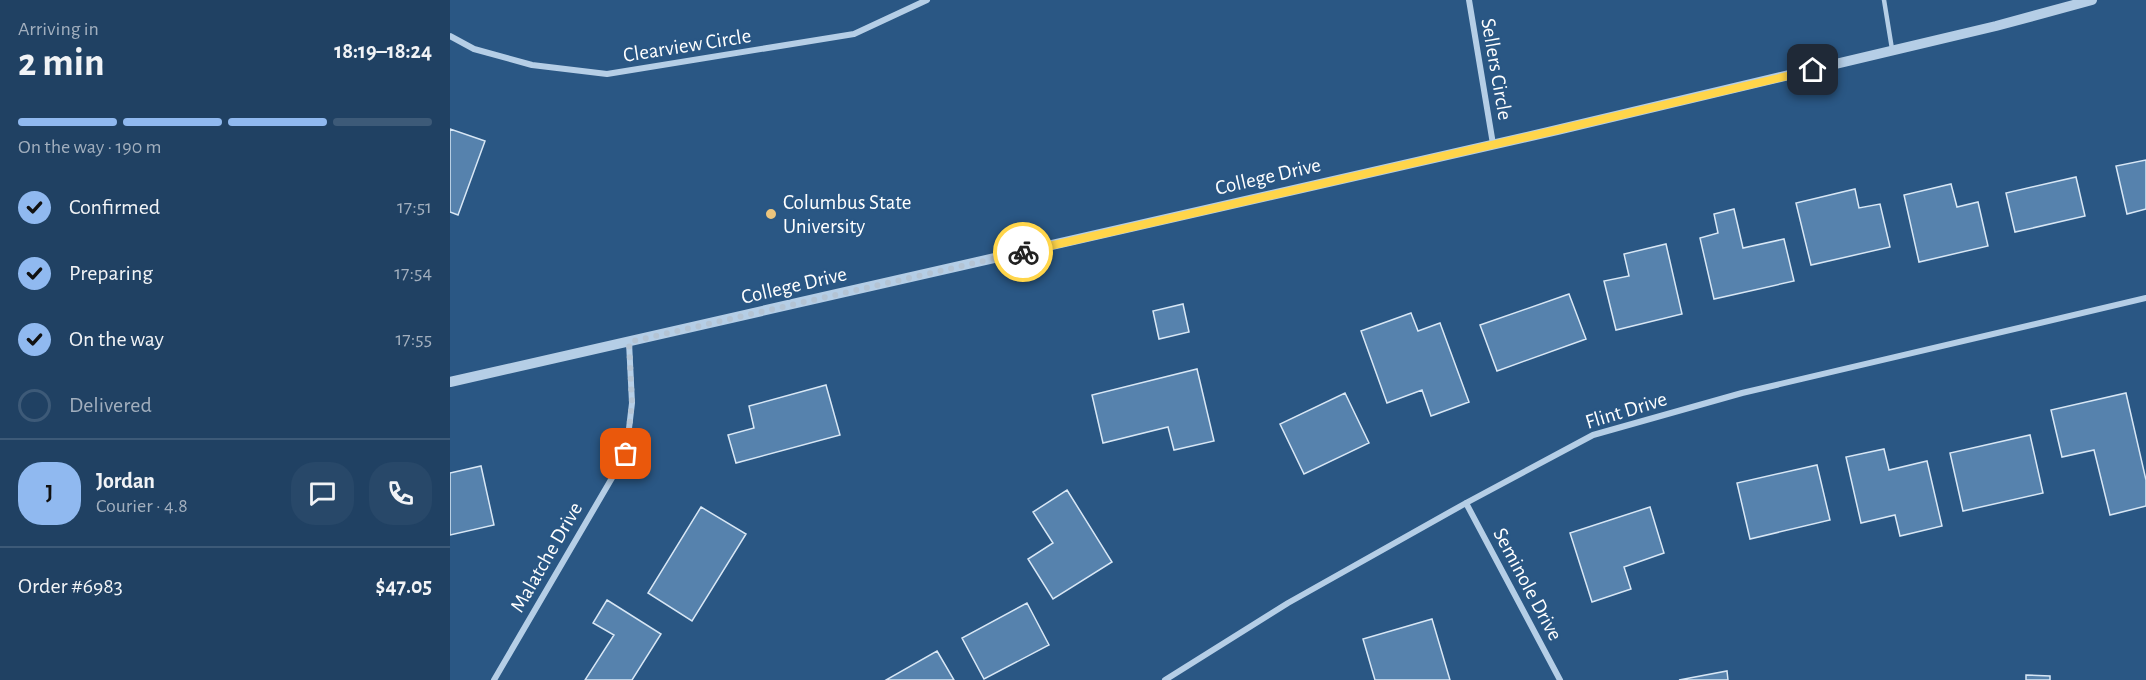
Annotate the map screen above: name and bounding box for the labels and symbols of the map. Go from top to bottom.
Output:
street label: Sellers Circle [1477,17,1516,122]
street label: Clearview Circle [622,25,753,66]
pin [1787,44,1838,95]
street label: College Drive [1213,154,1323,199]
place label: Columbus State University [783,192,911,237]
marker: Columbus State University [764,207,778,221]
courier [993,222,1053,282]
street label: College Drive [739,263,849,308]
street label: Flint Drive [1583,388,1669,433]
pin [600,428,651,479]
street label: Malatche Drive [507,499,586,616]
street label: Seminole Drive [1489,524,1566,644]

